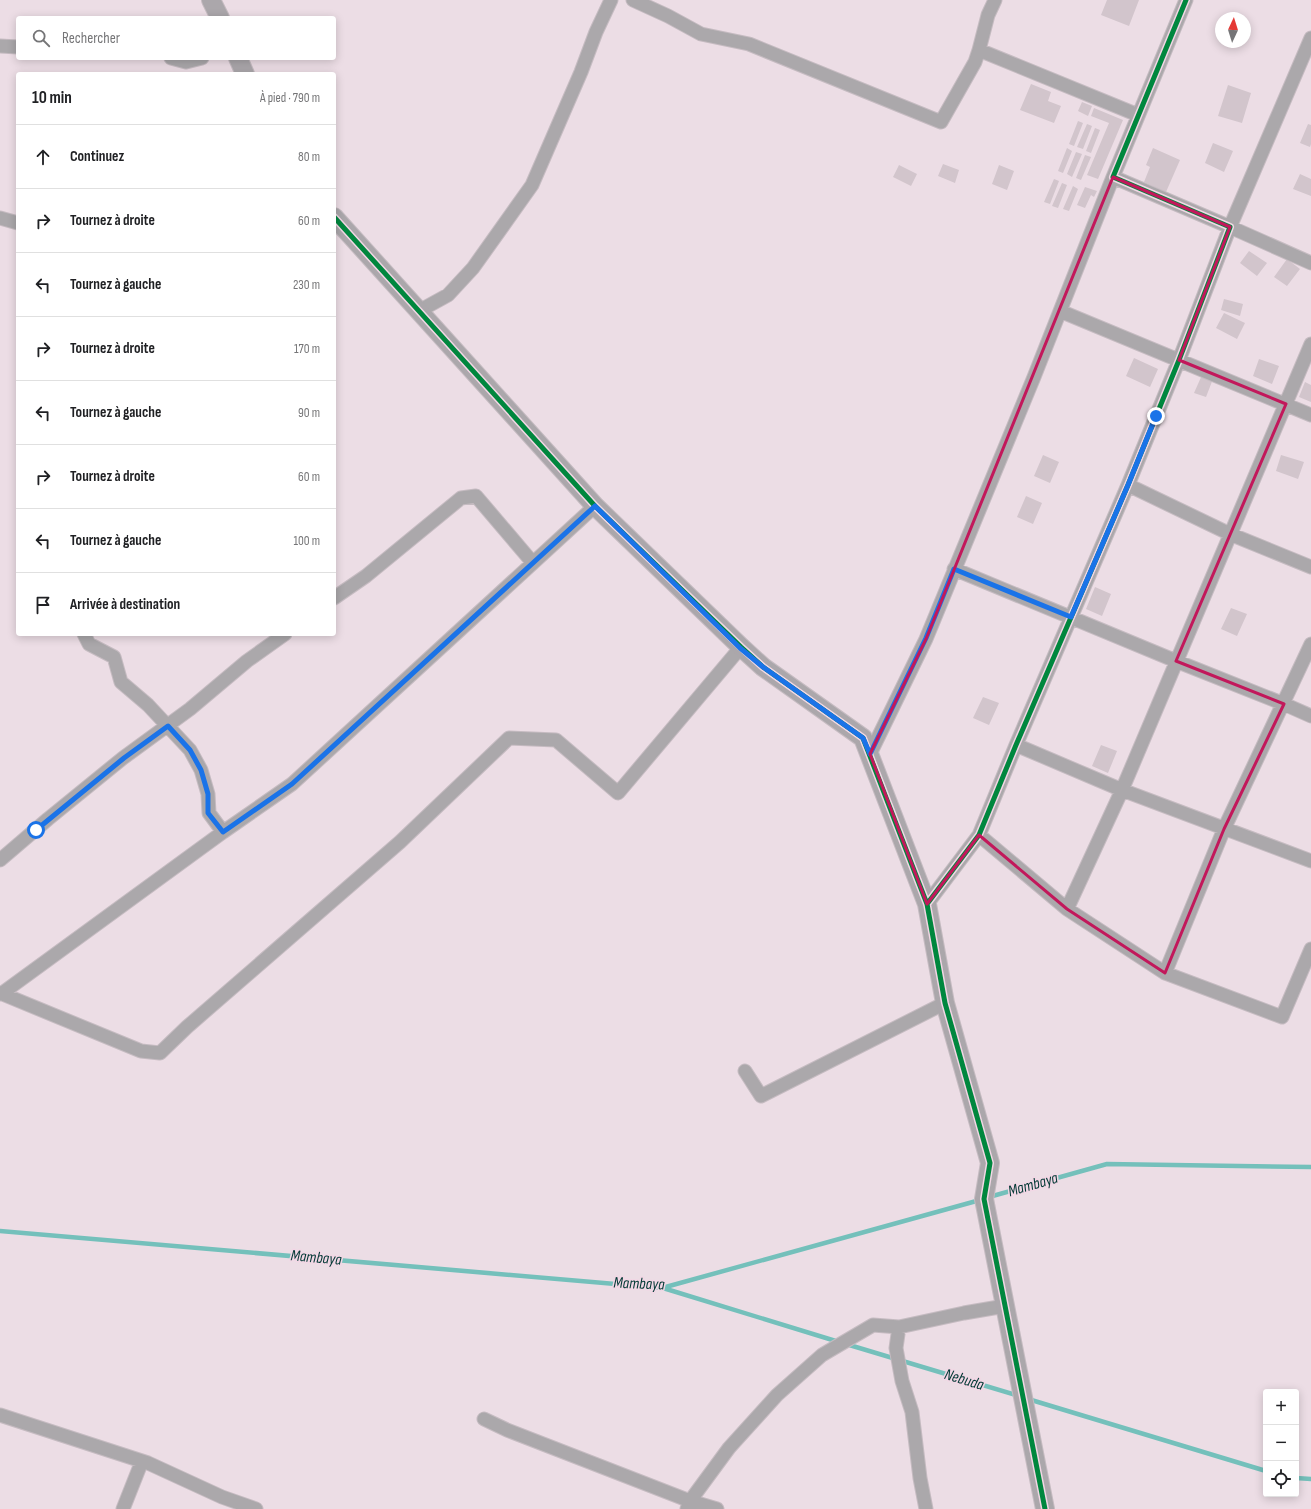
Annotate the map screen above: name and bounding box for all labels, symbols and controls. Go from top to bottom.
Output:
north arrow [1215,12,1251,48]
search box [16,16,336,60]
icon: search [30,27,52,49]
text: Rechercher [62,29,120,48]
text: 10 min [32,88,72,108]
text: À pied · 790 m [260,90,320,106]
icon: ahead [32,146,54,168]
text: Continuez [70,147,124,166]
text: 80 m [298,149,320,165]
icon: right [32,210,54,232]
text: Tournez à droite [70,211,155,230]
text: 60 m [298,213,320,229]
icon: left [32,274,54,296]
text: Tournez à gauche [70,275,161,294]
text: 230 m [293,277,320,293]
icon: right [32,338,54,360]
text: Tournez à droite [70,339,155,358]
text: 170 m [294,341,320,357]
icon: left [32,402,54,424]
text: Tournez à gauche [70,403,161,422]
text: 90 m [298,405,320,421]
route end [1147,407,1165,425]
icon: right [32,466,54,488]
text: Tournez à droite [70,467,155,486]
text: 60 m [298,469,320,485]
icon: left [32,530,54,552]
text: Tournez à gauche [70,531,161,550]
text: 100 m [293,533,320,549]
icon: arrive [32,594,54,616]
text: Arrivée à destination [70,595,180,614]
route start [27,821,45,839]
water label: Mambaya [1006,1169,1061,1201]
water label: Mambaya [290,1246,343,1270]
water label: Mambaya [613,1274,665,1294]
water label: Nebuda [942,1365,987,1395]
map controls [1263,1389,1299,1497]
button: + [1263,1389,1299,1425]
button: − [1263,1425,1299,1461]
button: locate [1263,1461,1299,1497]

